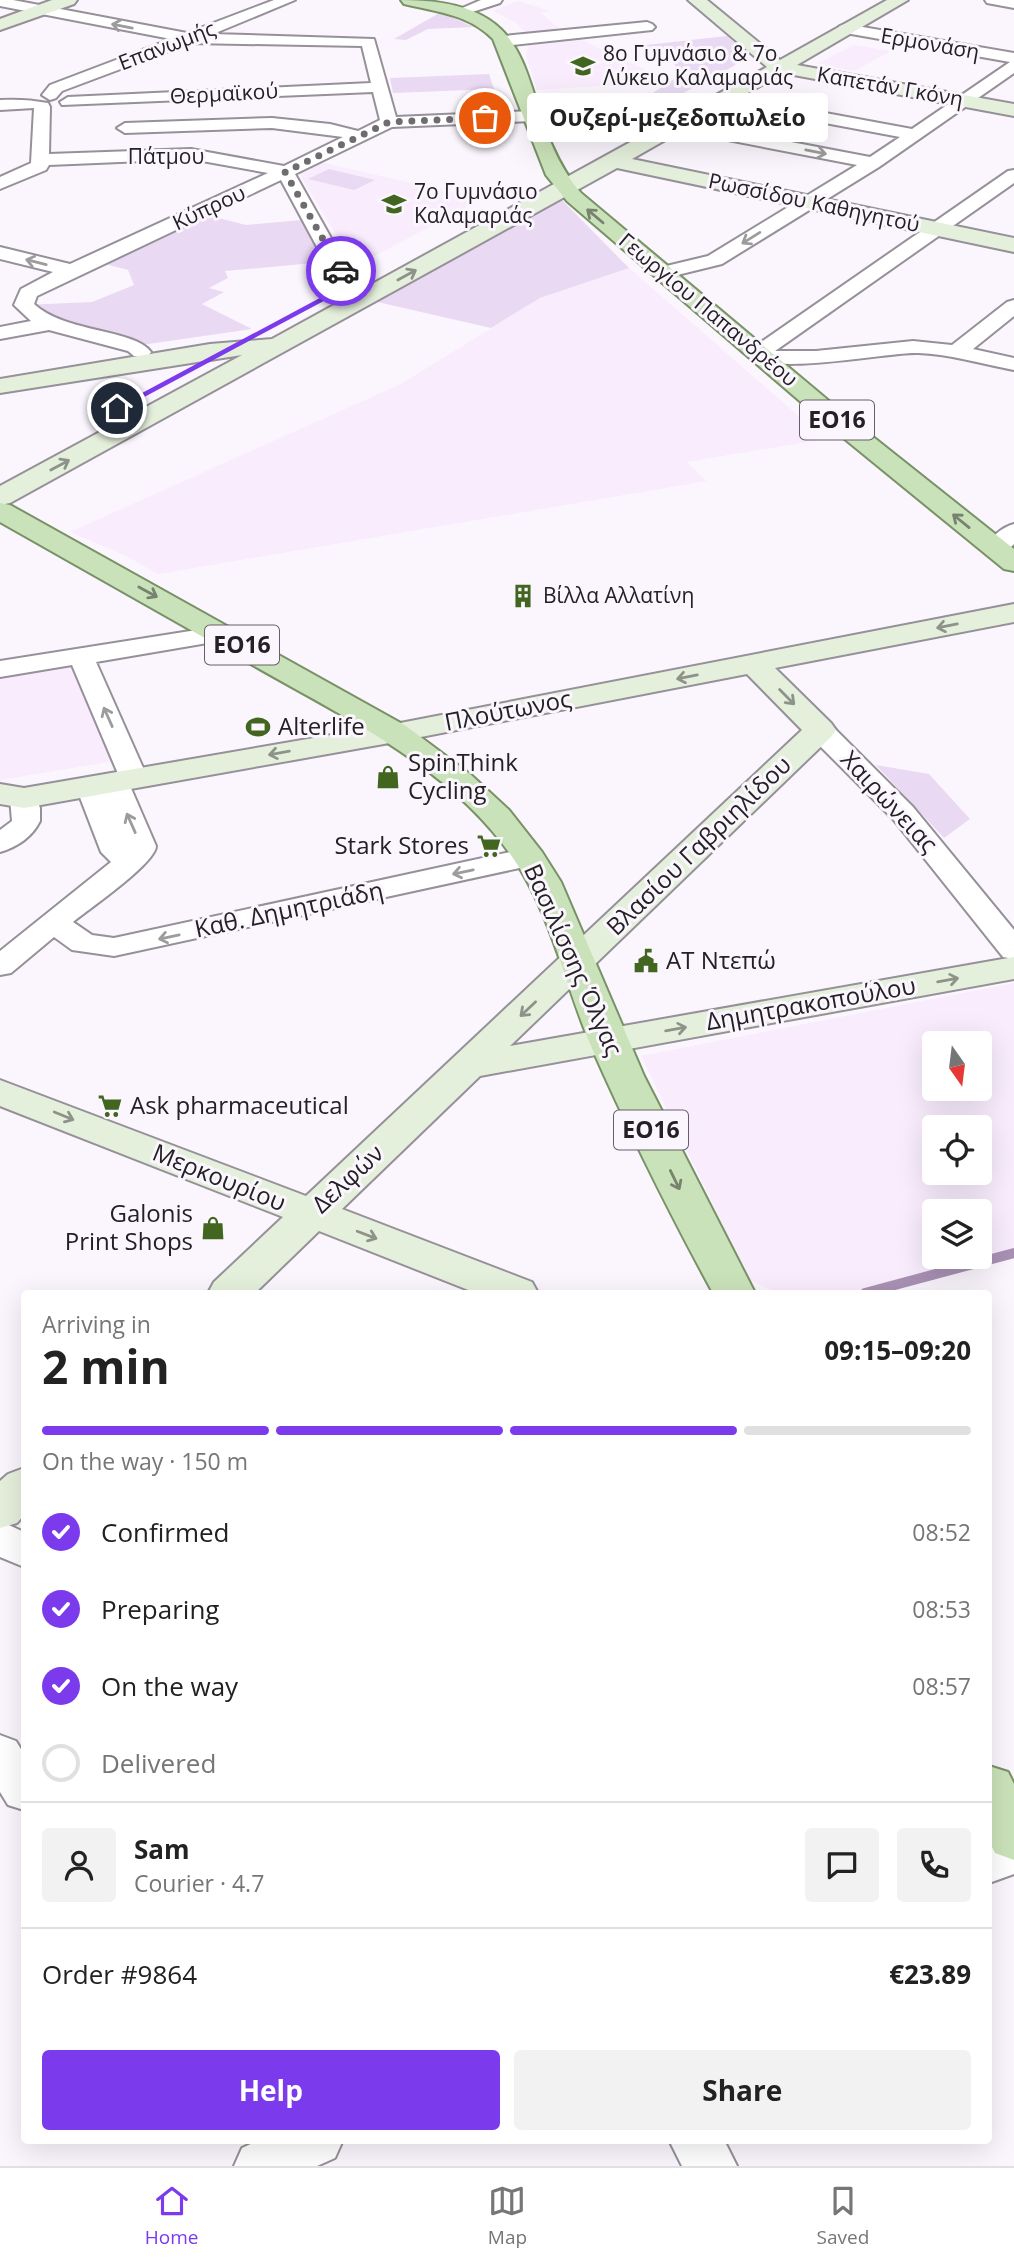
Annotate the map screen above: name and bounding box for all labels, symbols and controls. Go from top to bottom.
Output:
street label: Επανωμής [114,14,219,76]
one-way arrow [111,18,134,32]
street label: Ερμονάση [879,21,982,65]
place label: 8ο Γυμνάσιο & 7ο Λύκειο Καλαμαριάς [603,39,793,91]
school or university icon: 8ο Γυμνάσιο & 7ο Λύκειο Καλαμαριάς [569,52,597,80]
street label: Καπετάν Γκόνη [815,59,965,113]
street label: Θερμαϊκού [169,76,279,110]
pin [455,88,515,148]
callout: Ουζερί-μεζεδοπωλείο [527,94,828,142]
icon: bag [466,99,504,137]
text: Ουζερί-μεζεδοπωλείο [549,101,806,133]
street label: Πάτμου [128,142,204,170]
one-way arrow [804,145,827,159]
street label: Ρωσσίδου Καθηγητού [706,166,922,238]
place label: 7ο Γυμνάσιο Καλαμαριάς [414,177,538,229]
street label: Κύπρου [168,178,250,236]
school or university icon: 7ο Γυμνάσιο Καλαμαριάς [380,190,408,218]
one-way arrow [587,208,605,223]
street label: Γεωργίου Παπανδρέου [613,226,804,392]
one-way arrow [741,231,761,245]
courier [306,236,376,306]
icon: car [322,252,360,290]
one-way arrow [25,255,47,268]
one-way arrow [396,268,417,281]
pin [87,378,147,438]
icon: home [98,389,136,427]
road number: ΕΟ16 [800,400,874,440]
one-way arrow [49,458,70,471]
one-way arrow [952,513,970,528]
place label: Βίλλα Αλλατίνη [543,581,694,609]
building icon: Βίλλα Αλλατίνη [509,582,537,610]
one-way arrow [137,586,158,599]
one-way arrow [936,620,959,634]
road number: ΕΟ16 [205,625,279,664]
one-way arrow [676,670,699,684]
street label: Πλούτωνος [442,681,574,738]
one-way arrow [778,688,795,705]
one-way arrow [101,707,114,729]
place label: Alterlife [278,709,365,742]
sports icon: Alterlife [244,713,272,741]
street label: Χαιρώνειας [834,743,946,859]
place label: SpinThink Cycling [408,745,518,806]
one-way arrow [268,747,291,761]
street label: Βλασίου Γαβριηλίδου [598,748,798,942]
shop icon: SpinThink Cycling [374,763,402,791]
one-way arrow [124,813,137,835]
place label: Stark Stores [334,828,469,861]
supermarket icon: Stark Stores [475,832,503,860]
street label: Βασιλίσσης Όλγας [517,858,632,1061]
one-way arrow [452,866,475,879]
street label: Καθ. Δημητριάδη [191,872,386,945]
one-way arrow [158,930,181,944]
place label: ΑΤ Ντεπώ [666,943,776,976]
public building icon: ΑΤ Ντεπώ [632,947,660,975]
street label: Δημητρακοπούλου [703,968,918,1037]
one-way arrow [936,972,959,986]
one-way arrow [520,1000,537,1017]
one-way arrow [664,1022,687,1035]
north arrow [922,1031,992,1101]
map controls [922,1031,992,1269]
place label: Ask pharmaceutical [130,1088,349,1121]
supermarket icon: Ask pharmaceutical [96,1092,124,1120]
one-way arrow [52,1110,74,1123]
road number: ΕΟ16 [614,1110,688,1149]
button: locate [922,1115,992,1185]
street label: Μερκουρίου [148,1135,291,1218]
street label: Δελφών [304,1136,390,1220]
one-way arrow [669,1169,683,1190]
place label: Galonis Print Shops [65,1196,193,1257]
button: layers [922,1199,992,1269]
shop icon: Galonis Print Shops [199,1214,227,1242]
one-way arrow [355,1230,377,1243]
text: Arriving in [42,1308,151,1340]
text: 09:15–09:20 [824,1332,971,1368]
text: 2 min [42,1335,170,1397]
text: On the way · 150 m [42,1445,248,1477]
icon: check [42,1513,80,1551]
text: Confirmed [101,1514,229,1550]
text: 08:52 [912,1516,971,1548]
icon: check [42,1590,80,1628]
text: Preparing [101,1591,219,1627]
text: 08:53 [912,1593,971,1625]
icon: check [42,1667,80,1705]
text: On the way [101,1668,238,1704]
text: 08:57 [912,1670,971,1702]
text: Delivered [101,1745,216,1781]
button: person [42,1828,116,1902]
button: chat [805,1828,879,1902]
button: phone [897,1828,971,1902]
text: Sam [134,1831,190,1867]
text: Courier · 4.7 [134,1867,264,1899]
text: Order #9864 [42,1956,197,1992]
text: €23.89 [889,1956,971,1992]
button: Help [42,2050,500,2130]
button: Share [514,2050,971,2130]
tab: Home [145,2182,198,2250]
tab: Map [488,2182,527,2250]
tab: Saved [817,2182,869,2250]

